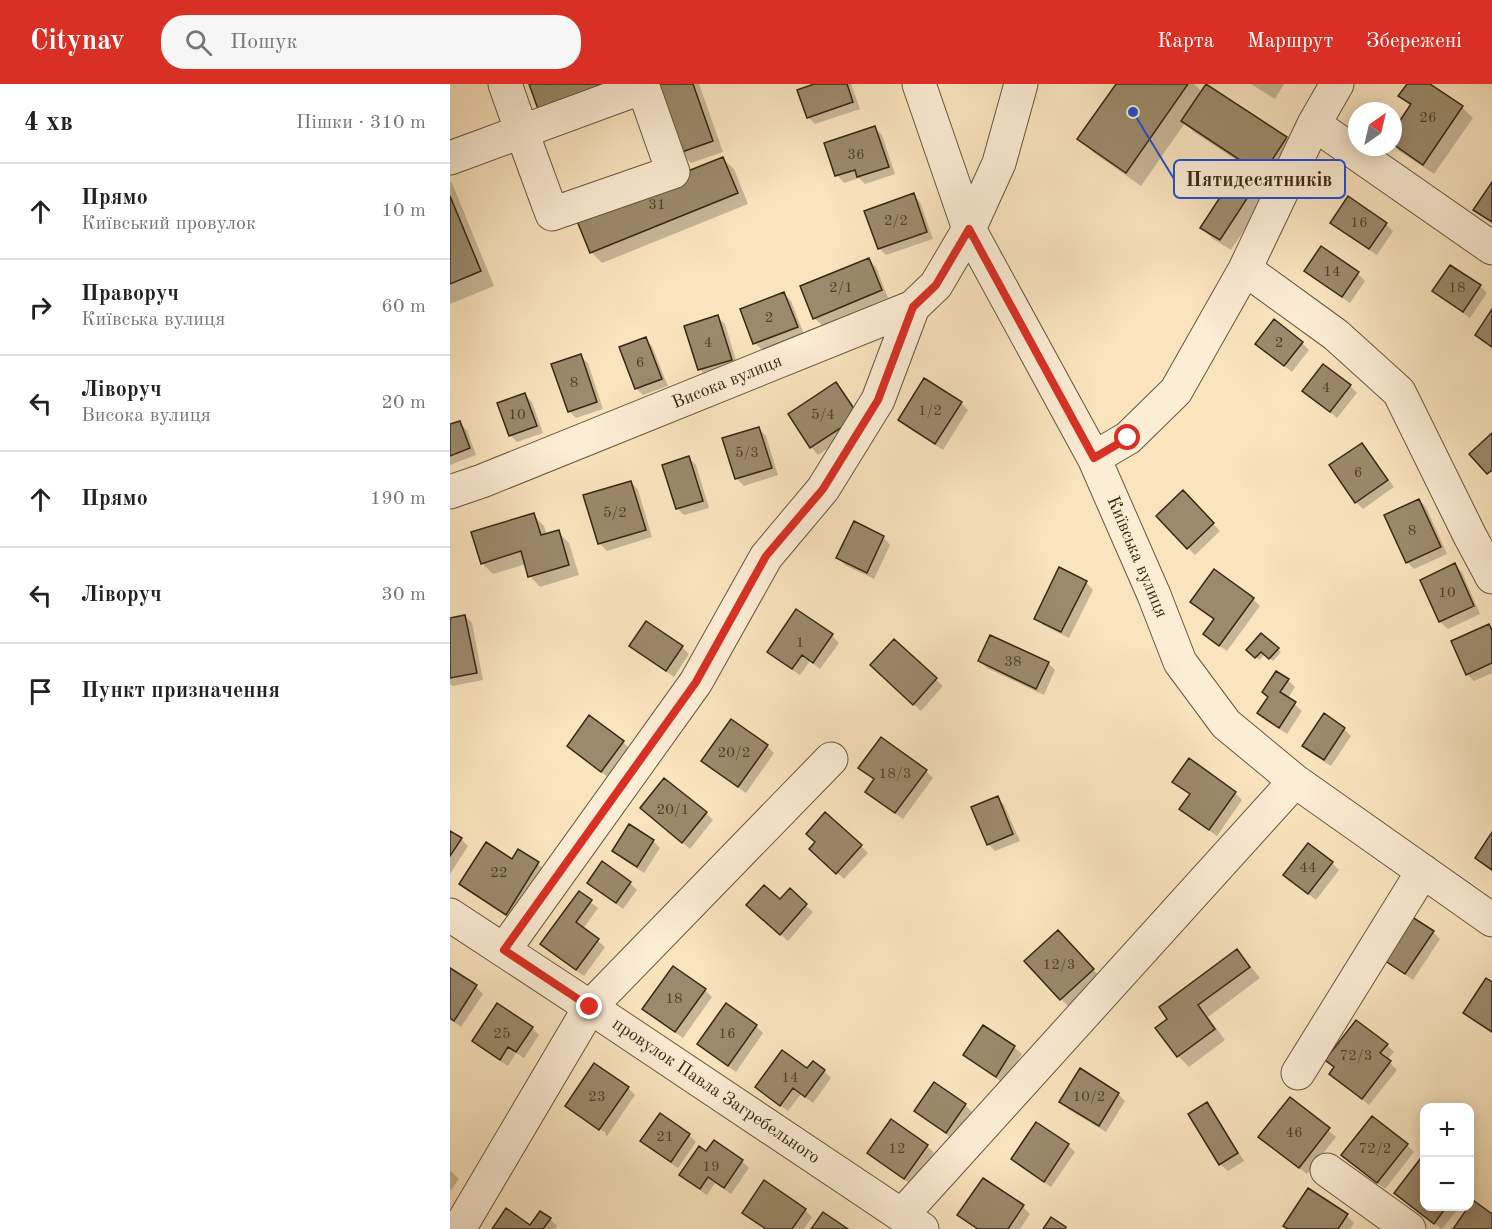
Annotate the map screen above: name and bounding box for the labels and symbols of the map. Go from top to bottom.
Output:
north arrow [1348,102,1402,156]
house number: 26 [1419,111,1437,126]
house number: 36 [847,148,865,163]
callout: Пятидесятників [1174,160,1345,198]
text: Пятидесятників [1186,171,1332,191]
house number: 31 [648,198,666,213]
house number: 2/2 [884,214,908,229]
house number: 16 [1350,216,1368,231]
house number: 14 [1323,265,1341,280]
house number: 2/1 [829,281,853,296]
house number: 18 [1448,281,1466,296]
house number: 2 [765,311,773,326]
house number: 4 [704,336,712,351]
house number: 2 [1275,336,1283,351]
street label: Висока вулиця [669,352,785,412]
house number: 6 [636,356,644,371]
house number: 8 [570,376,578,391]
house number: 4 [1322,381,1330,396]
house number: 1/2 [918,404,942,419]
house number: 10 [508,408,526,423]
house number: 5/4 [811,408,835,423]
route start [1114,424,1140,450]
house number: 5/3 [735,446,759,461]
house number: 6 [1354,466,1362,481]
street label: Київська вулиця [1103,494,1171,620]
house number: 5/2 [603,506,627,521]
house number: 8 [1408,524,1416,539]
house number: 10 [1438,586,1456,601]
house number: 1 [796,636,804,651]
house number: 38 [1004,655,1022,670]
house number: 20/2 [718,746,750,761]
house number: 18/3 [879,767,911,782]
house number: 20/1 [657,803,689,818]
house number: 44 [1299,861,1317,876]
house number: 22 [490,866,508,881]
house number: 12/3 [1043,958,1075,973]
house number: 18 [665,992,683,1007]
route end [576,993,602,1019]
street label: провулок Павла Загребельного [609,1015,823,1167]
house number: 25 [493,1027,511,1042]
house number: 16 [718,1027,736,1042]
house number: 72/3 [1340,1049,1372,1064]
house number: 14 [781,1071,799,1086]
house number: 23 [588,1090,606,1105]
house number: 10/2 [1073,1090,1105,1105]
house number: 46 [1285,1126,1303,1141]
house number: 21 [656,1130,674,1145]
house number: 12 [888,1142,906,1157]
house number: 72/2 [1359,1142,1391,1157]
house number: 19 [702,1160,720,1175]

